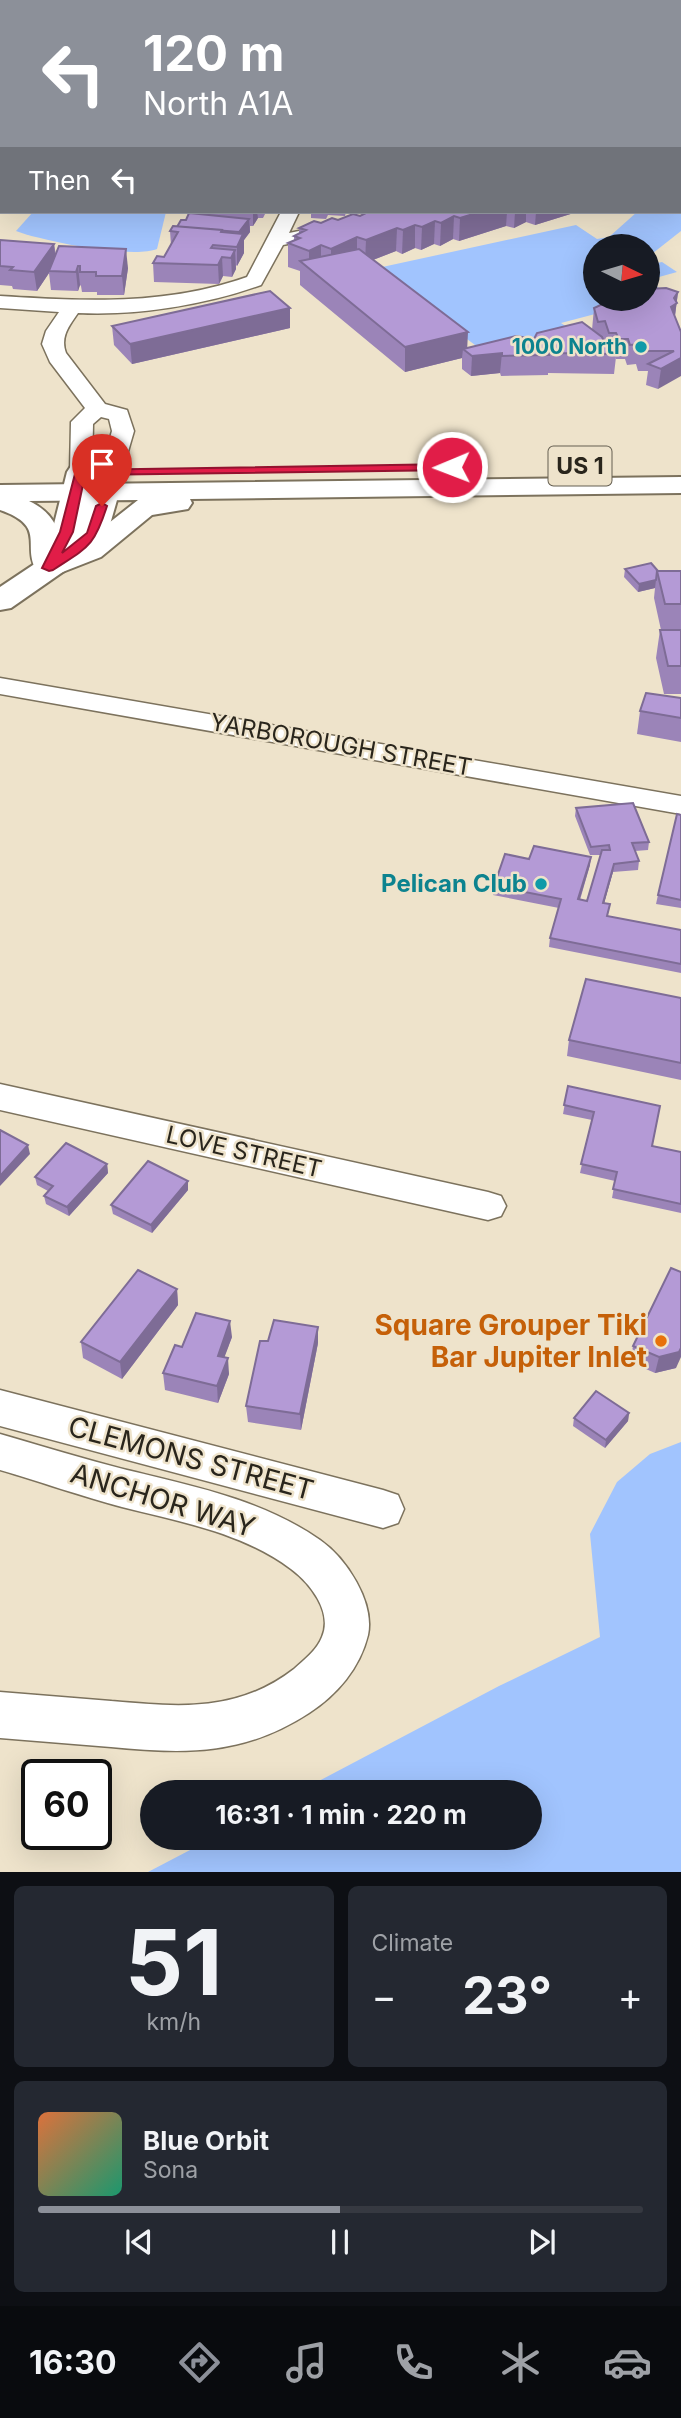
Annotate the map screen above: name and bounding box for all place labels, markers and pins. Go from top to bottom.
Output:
place label: 1000 North [512,334,627,359]
marker: 1000 North [633,339,649,355]
pin [72,434,132,506]
place label: Pelican Club [381,869,527,898]
marker: Pelican Club [533,876,549,892]
place label: Square Grouper Tiki Bar Jupiter Inlet [374,1308,647,1374]
marker: Square Grouper Tiki Bar Jupiter Inlet [653,1333,669,1349]

